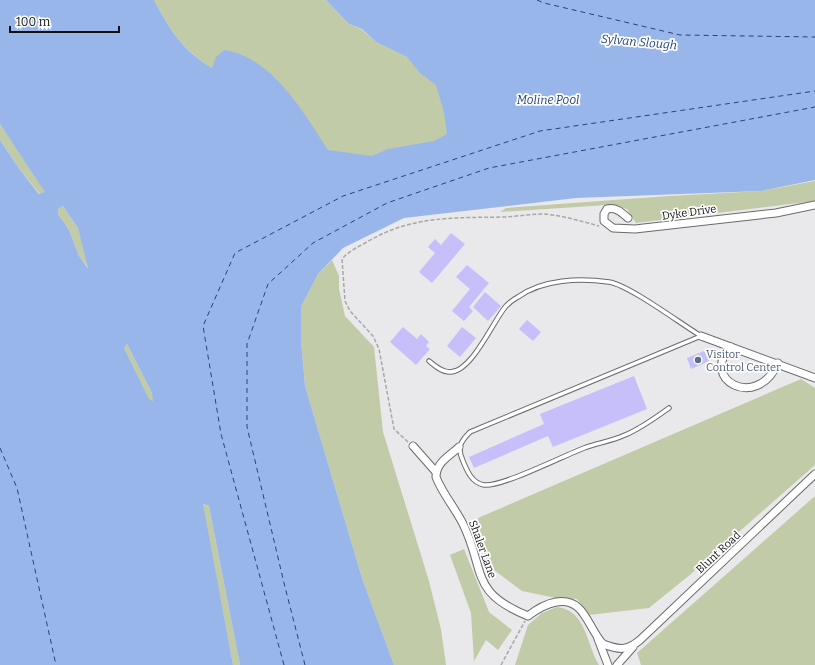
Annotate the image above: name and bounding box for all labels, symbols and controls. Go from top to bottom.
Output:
scale bar [10,8,119,34]
text: 100 m [16,15,51,29]
water label: Sylvan Slough [600,32,678,52]
water label: Moline Pool [517,93,579,107]
street label: Dyke Drive [661,202,717,223]
place label: Visitor Control Center [706,348,781,374]
marker: Visitor Control Center [693,355,703,365]
street label: Shaler Lane [466,518,499,580]
street label: Blunt Road [693,528,744,576]

